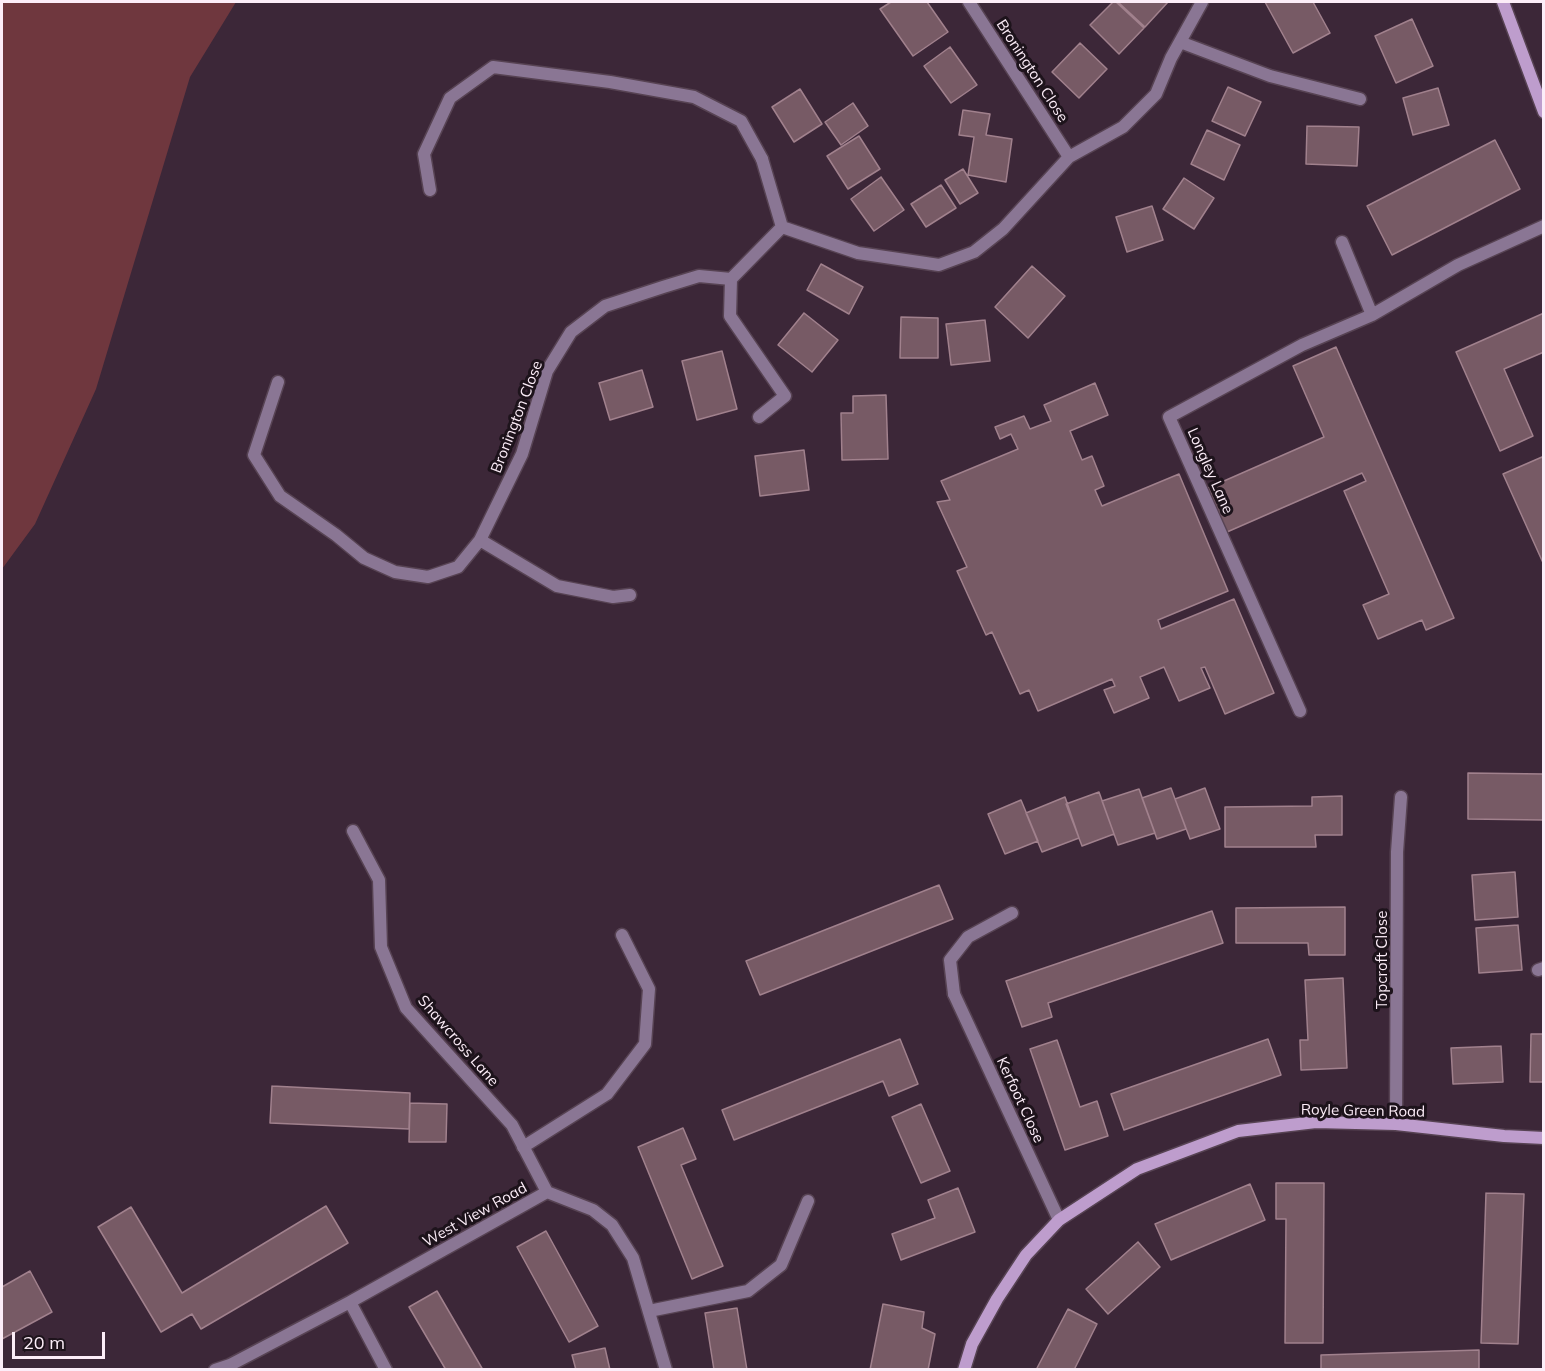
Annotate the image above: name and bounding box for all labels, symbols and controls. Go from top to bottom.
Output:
street label: Bronington Close [992,16,1072,126]
street label: Bronington Close [487,358,547,476]
street label: Longley Lane [1183,425,1237,517]
street label: Topcroft Close [1373,911,1391,1009]
street label: Shawcross Lane [414,992,502,1090]
street label: Kerfoot Close [992,1054,1048,1146]
street label: Royle Green Road [1301,1101,1425,1121]
street label: West View Road [420,1179,530,1251]
scale bar [15,1320,108,1358]
text: 20 m [23,1331,65,1354]

